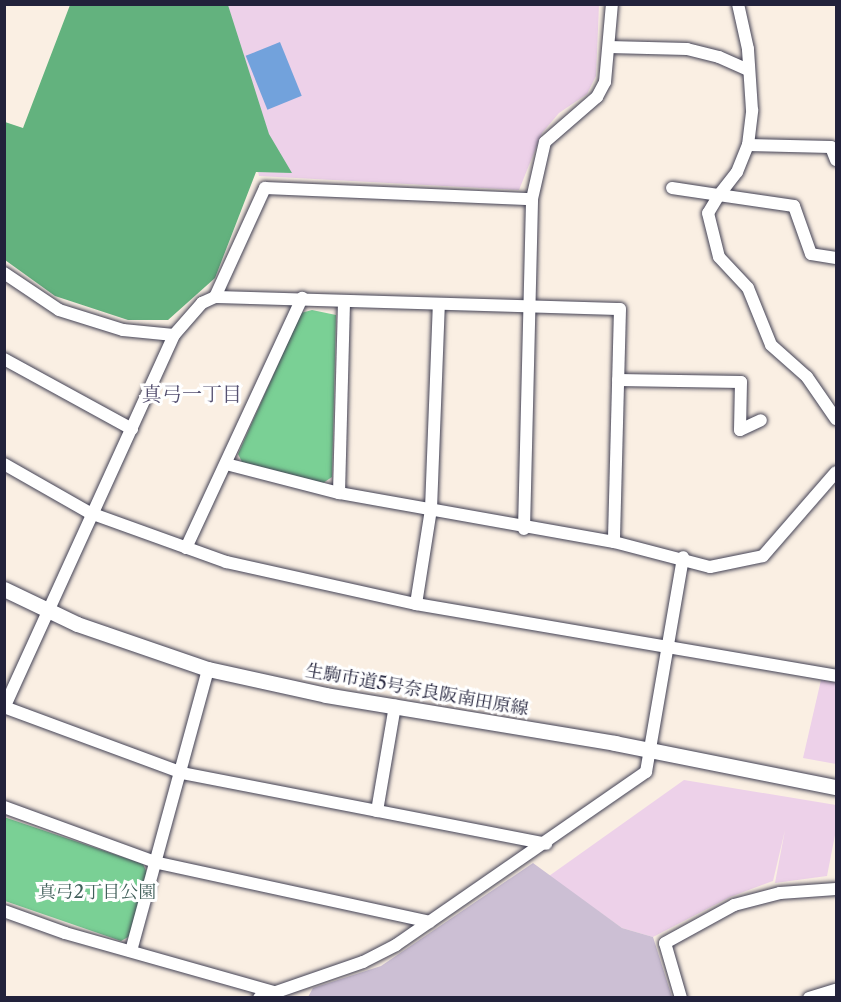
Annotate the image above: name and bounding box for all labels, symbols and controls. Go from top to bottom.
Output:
district label: 真弓一丁目 [142,382,242,406]
street label: 生駒市道5号奈良阪南田原線 [304,660,530,720]
park label: 真弓2丁目公園 [38,881,156,903]

